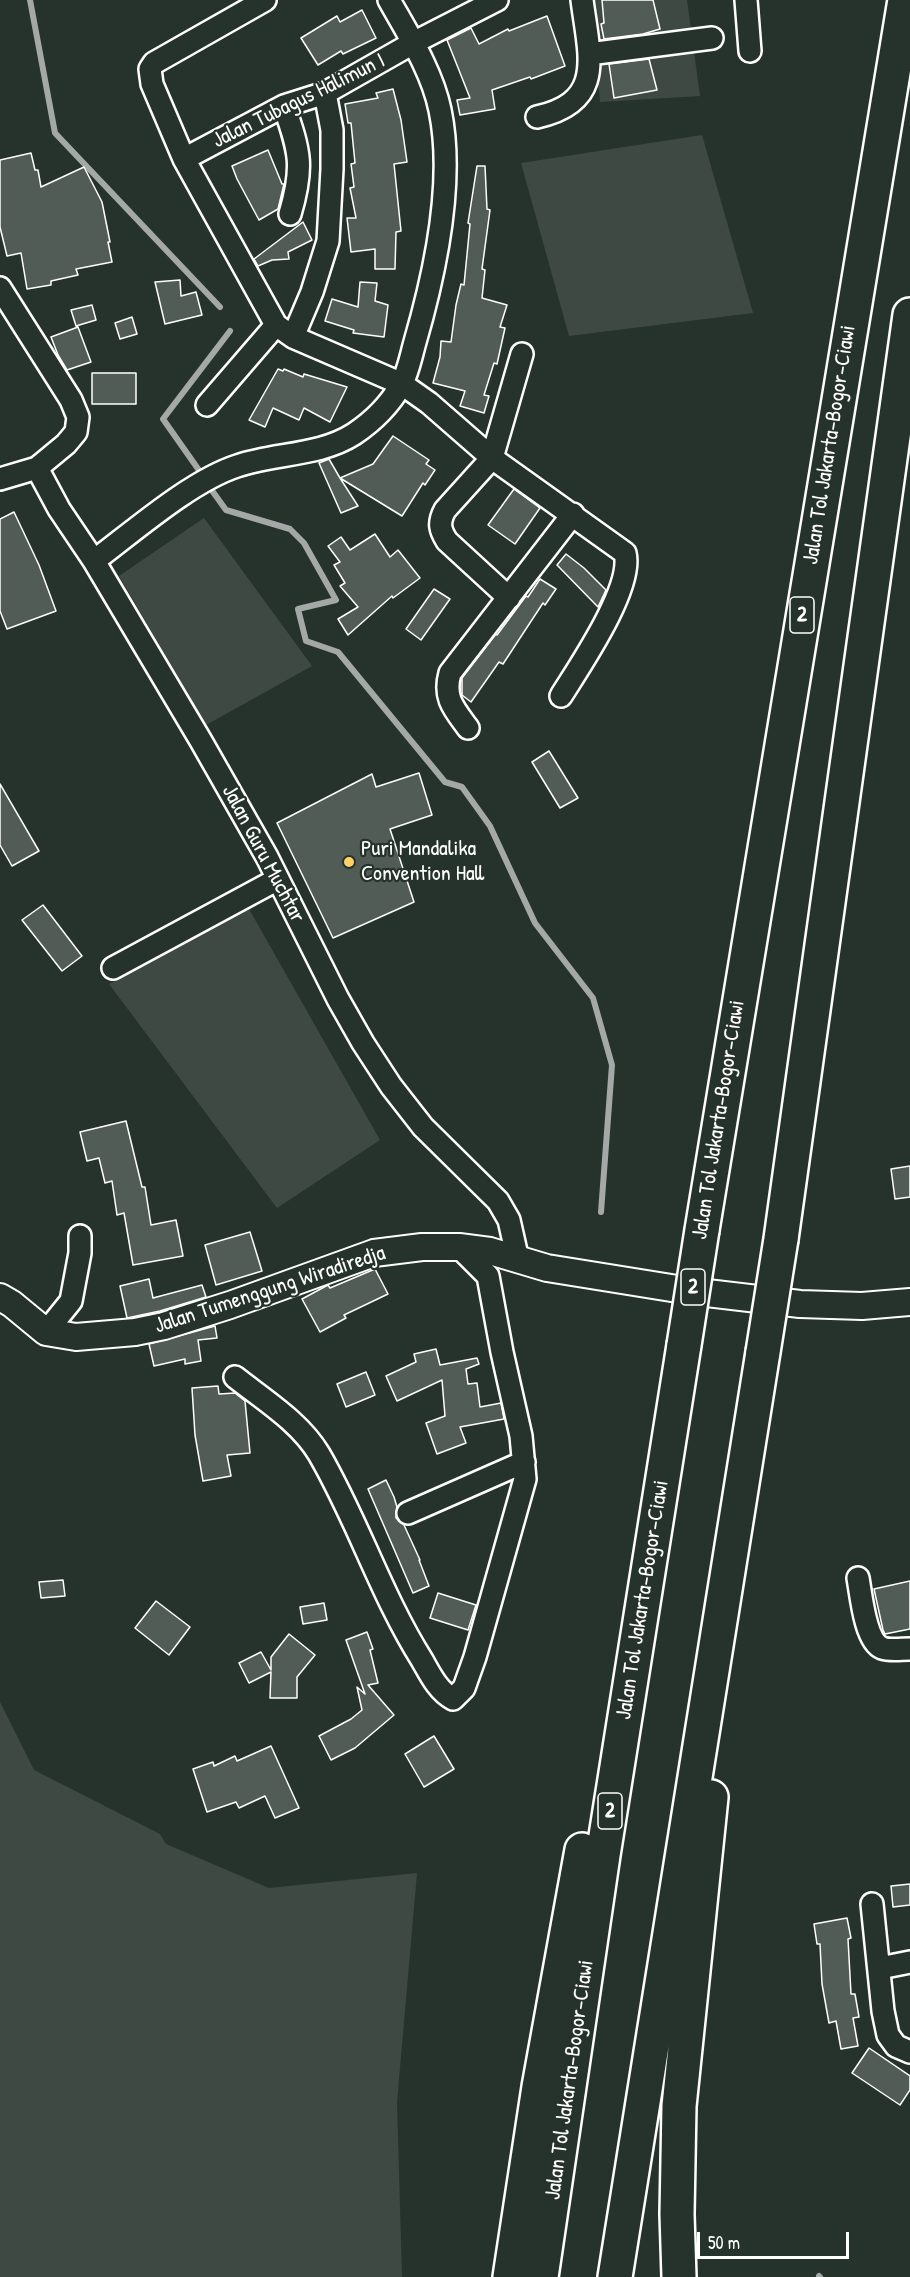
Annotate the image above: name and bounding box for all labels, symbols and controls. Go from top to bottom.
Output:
street label: Jalan Tubagus Halimun I [208,48,390,154]
street label: Jalan Tol Jakarta–Bogor–Ciawi [798,324,862,566]
road number: 2 [790,597,814,633]
street label: Jalan Guru Muchtar [216,781,310,927]
place label: Puri Mandalika Convention Hall [361,836,484,888]
marker: Puri Mandalika Convention Hall [342,855,356,869]
street label: Jalan Tol Jakarta–Bogor–Ciawi [687,999,751,1241]
street label: Jalan Tumenggung Wiradiredja [151,1240,389,1340]
road number: 2 [681,1269,705,1305]
street label: Jalan Tol Jakarta–Bogor–Ciawi [611,1479,675,1721]
road number: 2 [598,1793,622,1829]
street label: Jalan Tol Jakarta–Bogor–Ciawi [540,1958,600,2202]
scale bar [700,2220,852,2258]
text: 50 m [708,2230,740,2255]

